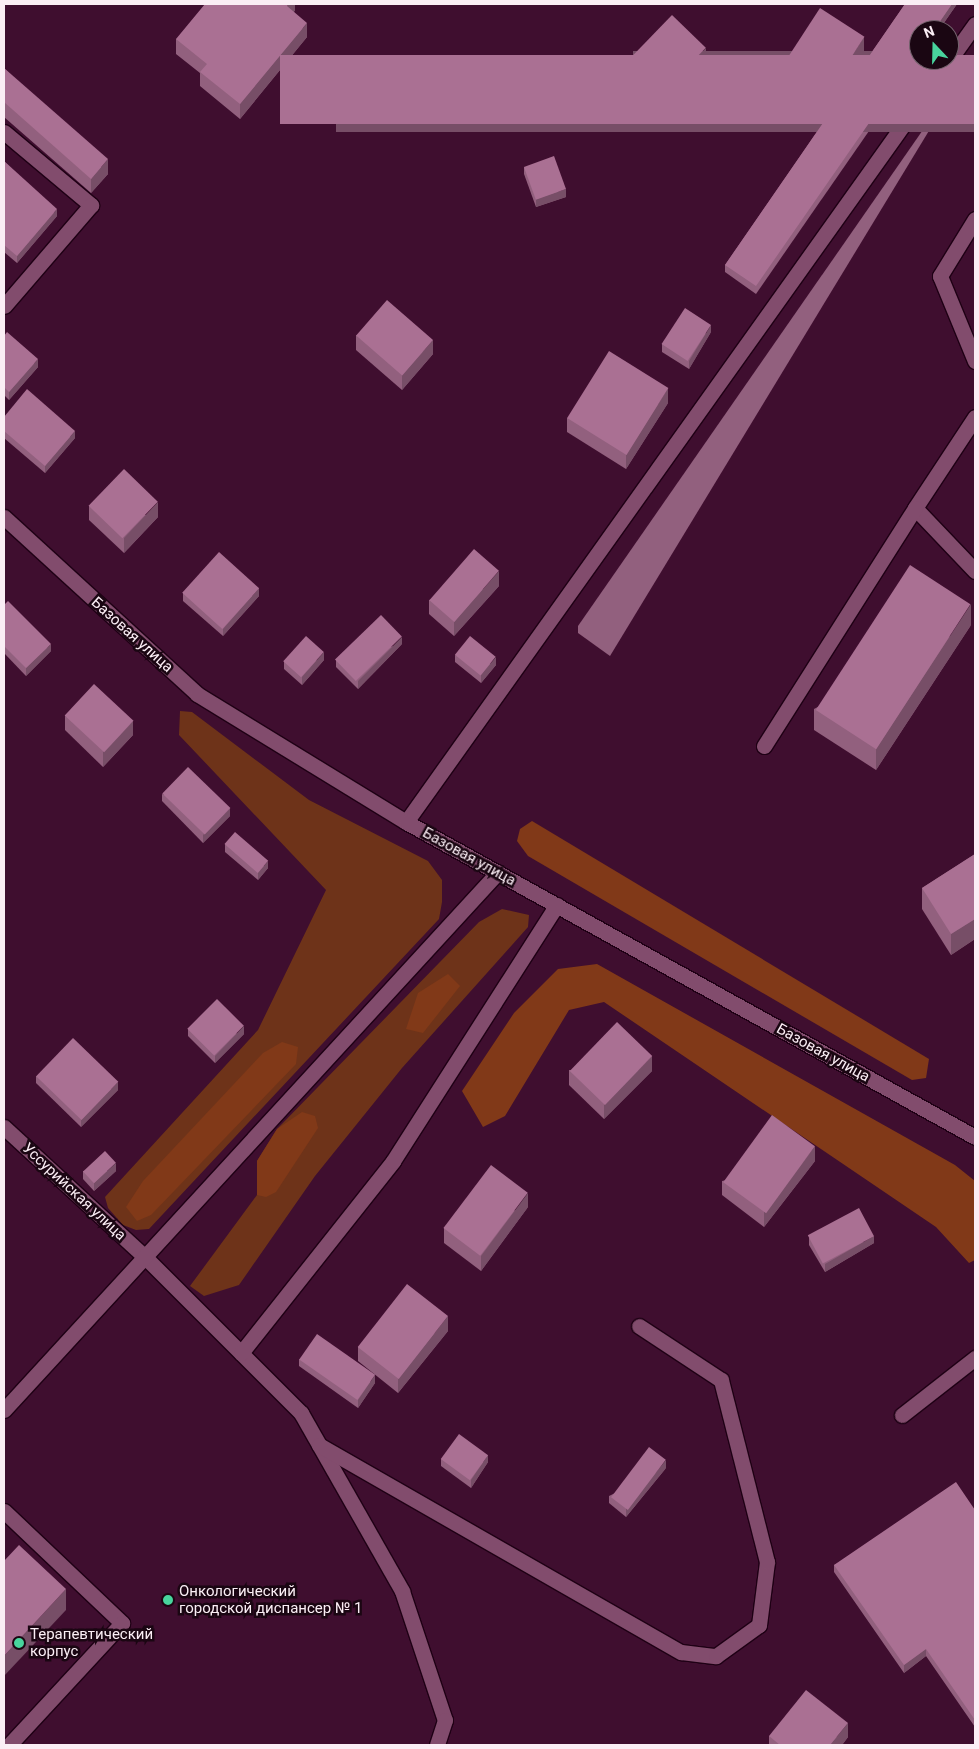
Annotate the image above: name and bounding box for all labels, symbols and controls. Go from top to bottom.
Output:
north arrow [909,20,959,70]
text: N [921,23,936,41]
street label: Базовая улица [87,594,177,676]
street label: Базовая улица [419,824,519,890]
street label: Базовая улица [773,1020,873,1086]
street label: Уссурийская улица [19,1139,129,1245]
place label: Онкологический городской диспансер № 1 [179,1582,363,1617]
marker: Онкологический городской диспансер № 1 [161,1593,175,1607]
place label: Терапевтический корпус [30,1625,153,1660]
marker: Терапевтический корпус [12,1636,26,1650]

